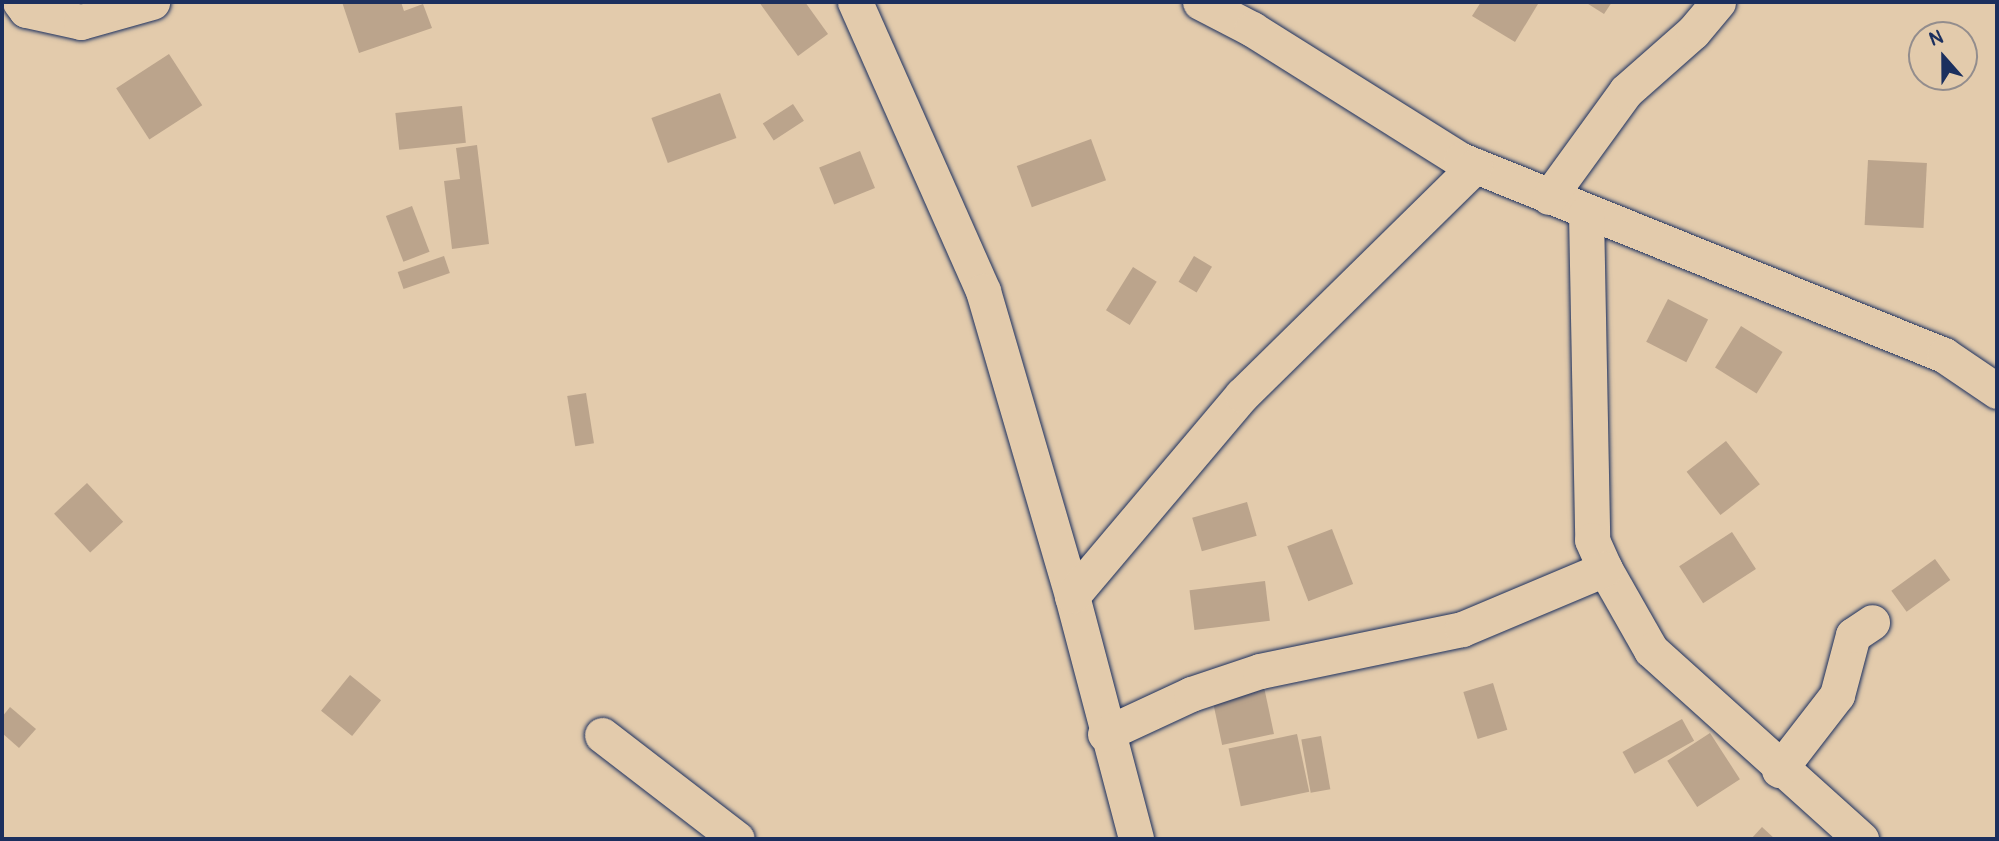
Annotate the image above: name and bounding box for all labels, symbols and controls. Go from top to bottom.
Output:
north arrow [1908,21,1978,91]
text: N [1926,25,1946,52]

